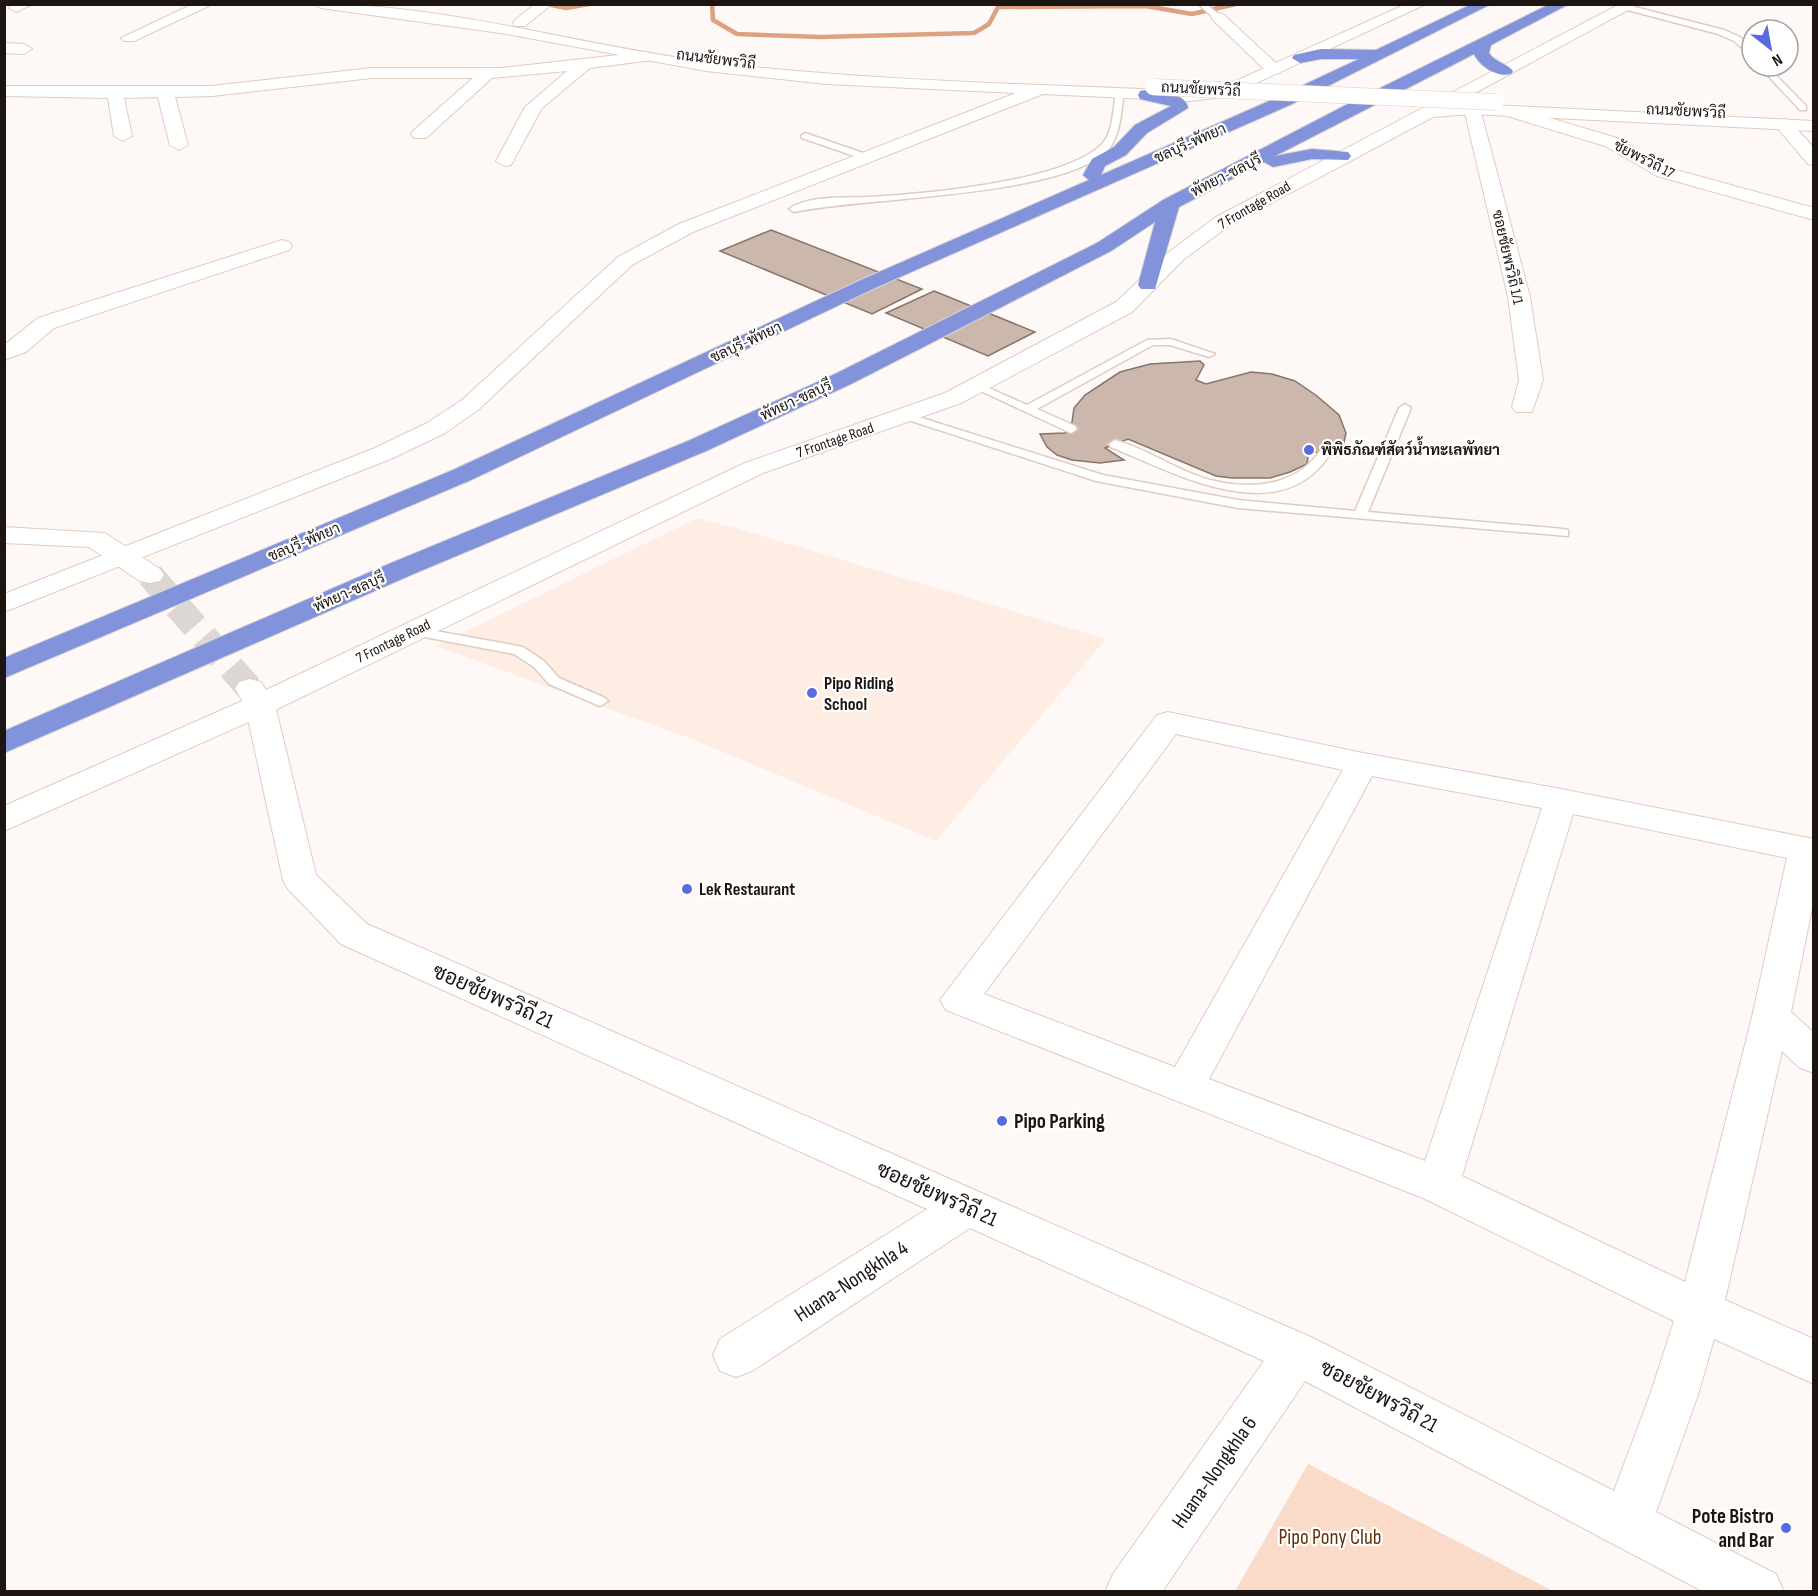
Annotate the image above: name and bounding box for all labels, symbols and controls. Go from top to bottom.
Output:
north arrow [1740,18,1800,78]
street label: ถนนชัยพรวิถี [675,44,757,74]
text: N [1768,49,1786,70]
street label: ถนนชัยพรวิถี [1161,77,1241,101]
street label: ถนนชัยพรวิถี [1646,99,1726,123]
street label: ชลบุรี-พัทยา [1151,118,1230,169]
street label: ชัยพรวิถี 17 [1610,135,1678,183]
street label: พัทยา-ชลบุรี [1187,149,1265,202]
street label: 7 Frontage Road [1215,177,1294,234]
street label: ซอยชัยพรวิถี 1/1 [1487,208,1529,307]
street label: ชลบุรี-พัทยา [707,317,785,368]
street label: พัทยา-ชลบุรี [757,375,835,426]
street label: 7 Frontage Road [794,418,876,463]
place label: พิพิธภัณฑ์สัตว์น้ำทะเลพัทยา [1321,436,1500,460]
marker: พิพิธภัณฑ์สัตว์น้ำทะเลพัทยา [1302,443,1316,457]
street label: ชลบุรี-พัทยา [265,518,344,567]
street label: พัทยา-ชลบุรี [310,567,389,618]
street label: 7 Frontage Road [353,615,434,668]
place label: Pipo Riding School [824,673,894,715]
marker: Pipo Riding School [805,686,819,700]
place label: Lek Restaurant [699,879,795,900]
marker: Lek Restaurant [680,882,694,896]
street label: ซอยชัยพรวิถี 21 [428,958,558,1035]
place label: Pipo Parking [1014,1109,1105,1134]
marker: Pipo Parking [995,1114,1009,1128]
street label: ซอยชัยพรวิถี 21 [872,1156,1002,1233]
street label: Huana-Nongkhla 4 [790,1235,913,1327]
street label: ซอยชัยพรวิถี 21 [1316,1354,1443,1438]
street label: Huana-Nongkhla 6 [1167,1412,1262,1533]
place label: Pote Bistro and Bar [1692,1504,1775,1553]
marker: Pote Bistro and Bar [1779,1521,1793,1535]
park label: Pipo Pony Club [1278,1525,1382,1550]

